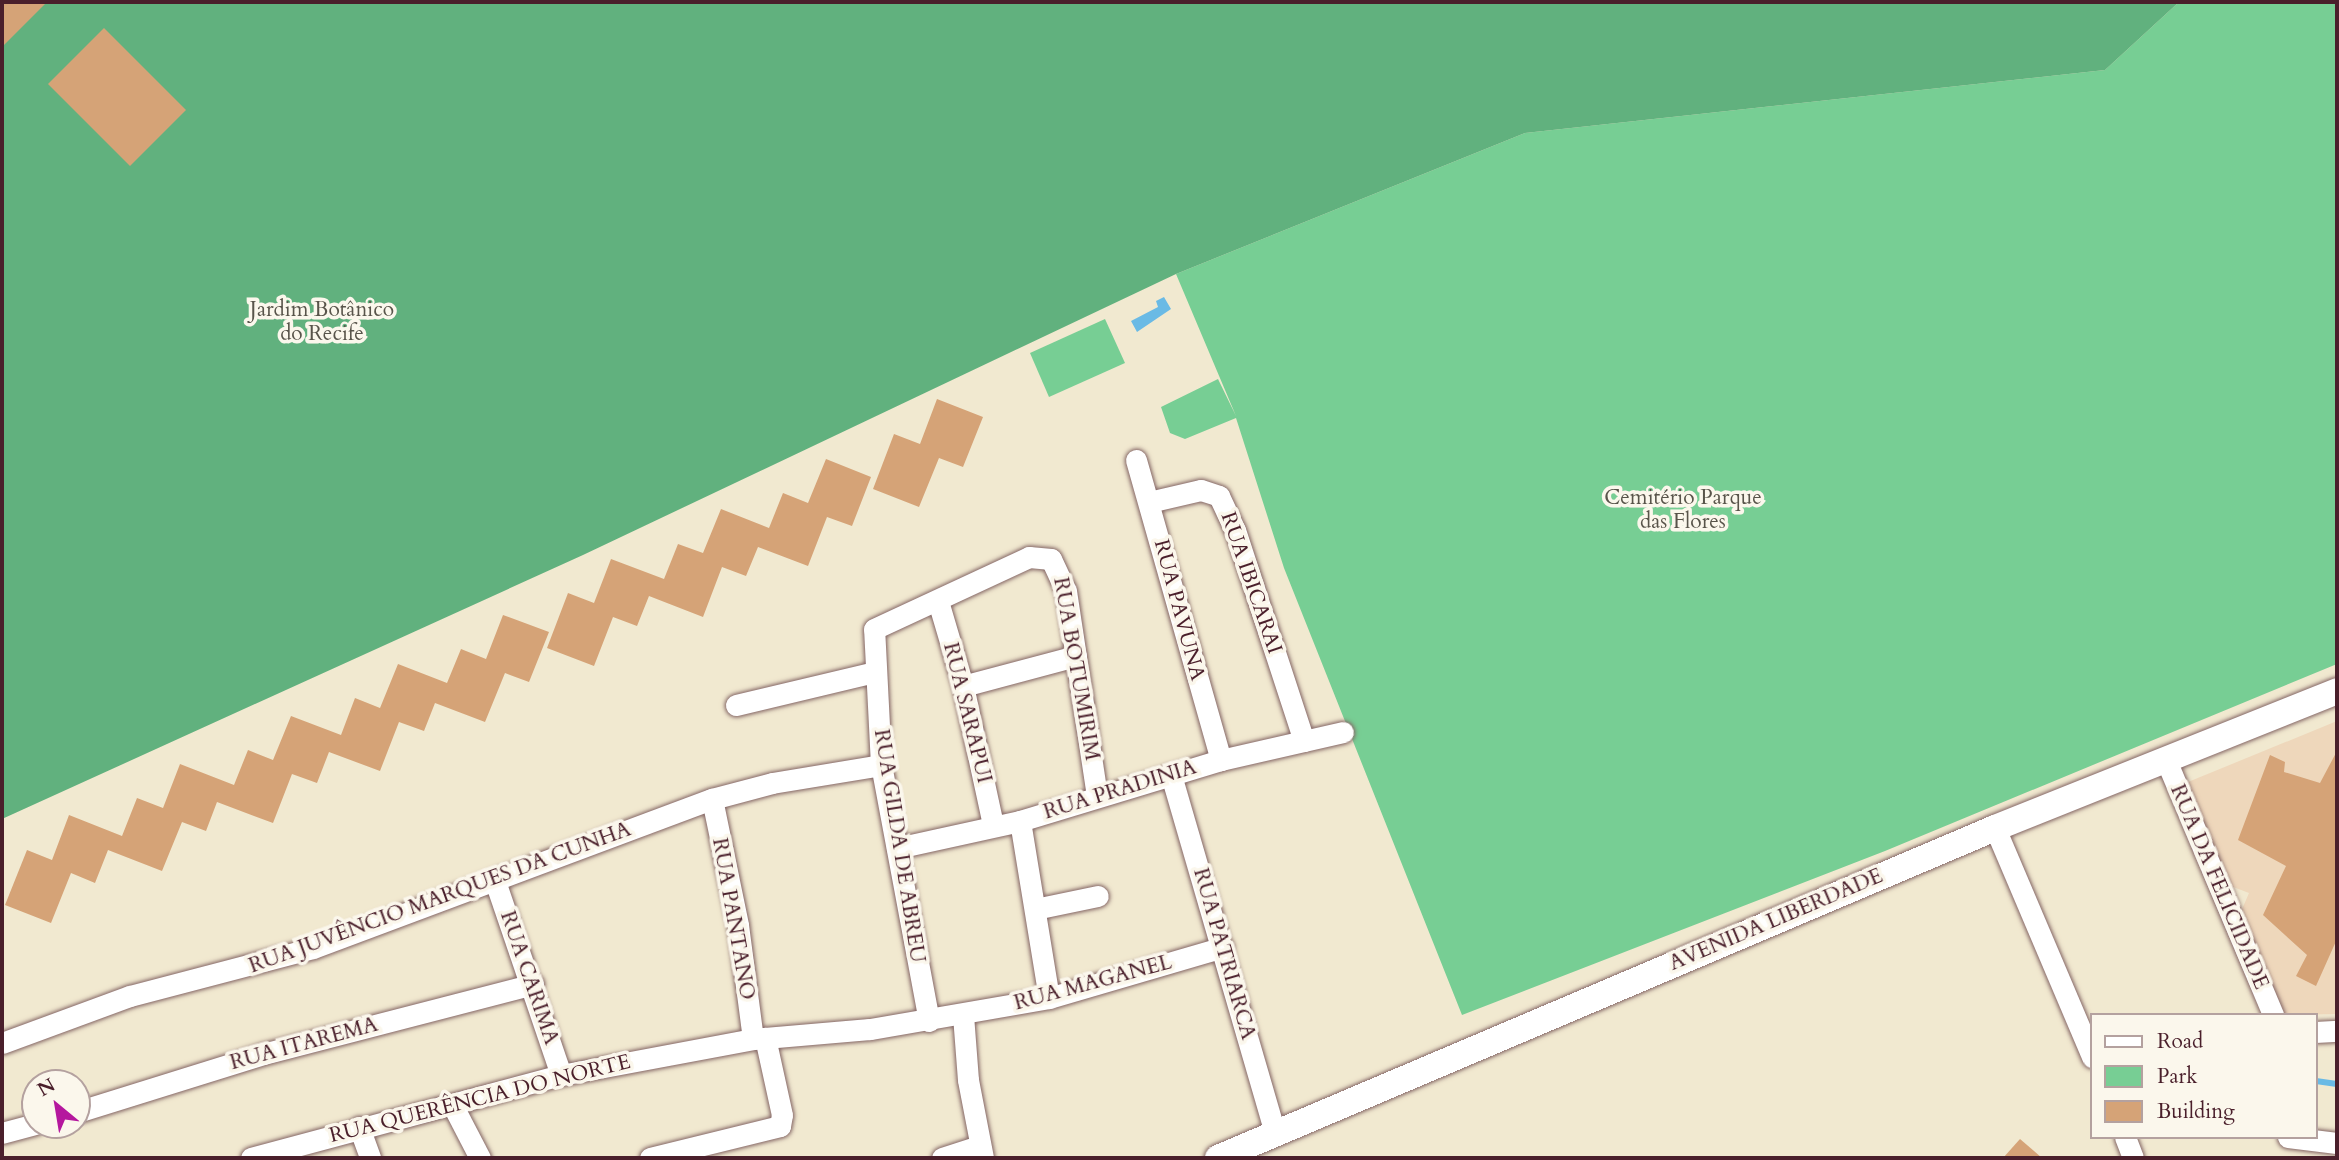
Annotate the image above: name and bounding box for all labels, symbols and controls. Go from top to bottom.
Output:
park label: Jardim Botânico do Recife [250,297,394,347]
park label: Cemitério Parque das Flores [1604,485,1762,535]
street label: RUA IBICARAI [1215,509,1287,657]
street label: RUA PAVUNA [1148,537,1210,683]
street label: RUA BOTUMIRIM [1047,575,1105,763]
street label: RUA SARAPUI [937,640,997,786]
street label: RUA GILDA DE ABREU [868,728,930,964]
street label: RUA PRADINIA [1041,755,1199,825]
street label: RUA DA FELICIDADE [2164,781,2274,993]
street label: RUA JUVÊNCIO MARQUES DA CUNHA [246,817,634,979]
street label: RUA PANTANO [706,836,760,1002]
street label: AVENIDA LIBERDADE [1665,864,1887,976]
street label: RUA PATRIARCA [1187,865,1261,1043]
street label: RUA CARIMA [494,908,564,1048]
street label: RUA MAGANEL [1011,950,1175,1016]
street label: RUA ITAREMA [227,1012,381,1076]
legend [2090,1013,2318,1139]
text: Road [2157,1027,2203,1056]
street label: RUA QUERÊNCIA DO NORTE [327,1049,633,1149]
text: Park [2157,1062,2197,1091]
north arrow [21,1069,91,1139]
text: N [33,1072,60,1103]
text: Building [2157,1097,2235,1126]

